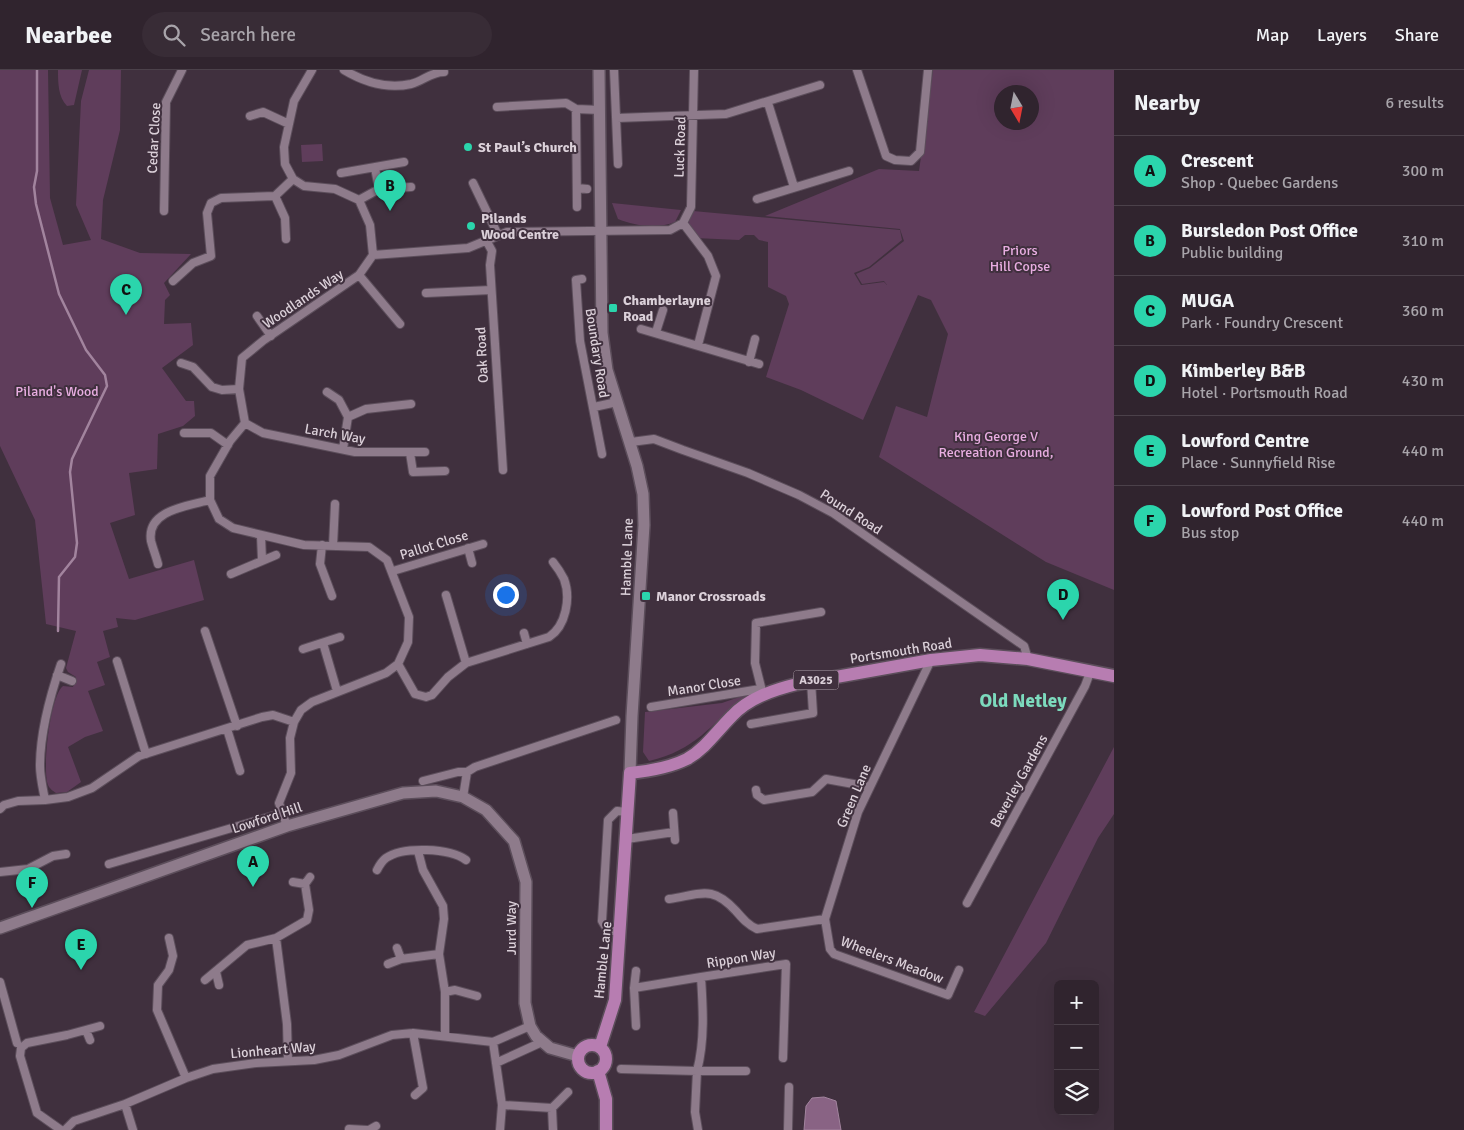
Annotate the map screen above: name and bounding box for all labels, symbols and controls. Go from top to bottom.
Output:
search box [142,12,492,57]
text: Nearbee [25,20,112,50]
icon: search [160,21,188,49]
text: Search here [200,23,296,47]
text: Map [1256,24,1289,46]
text: Layers [1317,24,1367,46]
text: Share [1395,24,1439,46]
north arrow [994,85,1039,130]
text: Nearby [1134,90,1200,116]
text: 6 results [1385,93,1444,113]
street label: Cedar Close [144,102,164,174]
street label: Luck Road [670,116,690,178]
place label: St Paul’s Church [478,139,577,156]
marker: St Paul’s Church [462,141,474,153]
text: Crescent [1181,149,1254,173]
text: A [1145,161,1155,181]
text: 300 m [1402,161,1444,181]
pin: B [374,170,406,211]
text: Shop · Quebec Gardens [1181,173,1338,193]
place label: Pilands Wood Centre [481,210,559,243]
text: Bursledon Post Office [1181,219,1358,243]
marker: Pilands Wood Centre [465,220,477,232]
text: B [1145,231,1155,251]
text: 310 m [1402,231,1444,251]
park label: Priors Hill Copse [990,242,1050,275]
text: Public building [1181,243,1283,263]
street label: Woodlands Way [259,266,347,332]
pin: C [110,274,142,315]
text: MUGA [1181,289,1234,313]
place label: Chamberlayne Road [623,292,711,325]
text: C [1145,301,1155,321]
text: 360 m [1402,301,1444,321]
marker: Chamberlayne Road [607,302,619,314]
street label: Boundary Road [582,307,612,399]
text: Park · Foundry Crescent [1181,313,1343,333]
street label: Oak Road [472,326,492,384]
text: Kimberley B&B [1181,359,1305,383]
text: D [1145,371,1155,391]
text: 430 m [1402,371,1444,391]
park label: Piland's Wood [15,383,99,400]
text: Hotel · Portsmouth Road [1181,383,1348,403]
street label: Larch Way [303,420,367,448]
park label: King George V Recreation Ground, [938,428,1054,461]
text: Lowford Centre [1181,429,1309,453]
text: E [1145,441,1155,461]
text: 440 m [1402,441,1444,461]
text: Place · Sunnyfield Rise [1181,453,1336,473]
street label: Pound Road [817,486,885,538]
text: Lowford Post Office [1181,499,1343,523]
text: F [1146,511,1154,531]
text: 440 m [1402,511,1444,531]
street label: Hamble Lane [617,518,637,596]
text: Bus stop [1181,523,1239,543]
street label: Pallot Close [398,527,470,563]
pin: D [1047,579,1079,620]
your location [493,582,519,608]
place label: Manor Crossroads [656,588,766,605]
marker: Manor Crossroads [640,590,652,602]
street label: Portsmouth Road [849,635,953,667]
road number: A3025 [794,670,838,690]
street label: Manor Close [666,672,742,700]
district label: Old Netley [979,689,1067,713]
street label: Beverley Gardens [987,732,1051,830]
street label: Green Lane [833,762,875,830]
street label: Lowford Hill [230,799,304,837]
pin: A [237,846,269,887]
pin: F [16,867,48,908]
street label: Jurd Way [503,900,520,955]
street label: Hamble Lane [590,920,616,1000]
pin: E [65,929,97,970]
street label: Wheelers Meadow [838,933,946,987]
street label: Rippon Way [705,944,777,972]
map controls [1054,980,1099,1115]
button: + [1054,980,1099,1025]
button: − [1054,1025,1099,1070]
street label: Lionheart Way [230,1038,317,1062]
button: layers [1054,1070,1099,1115]

